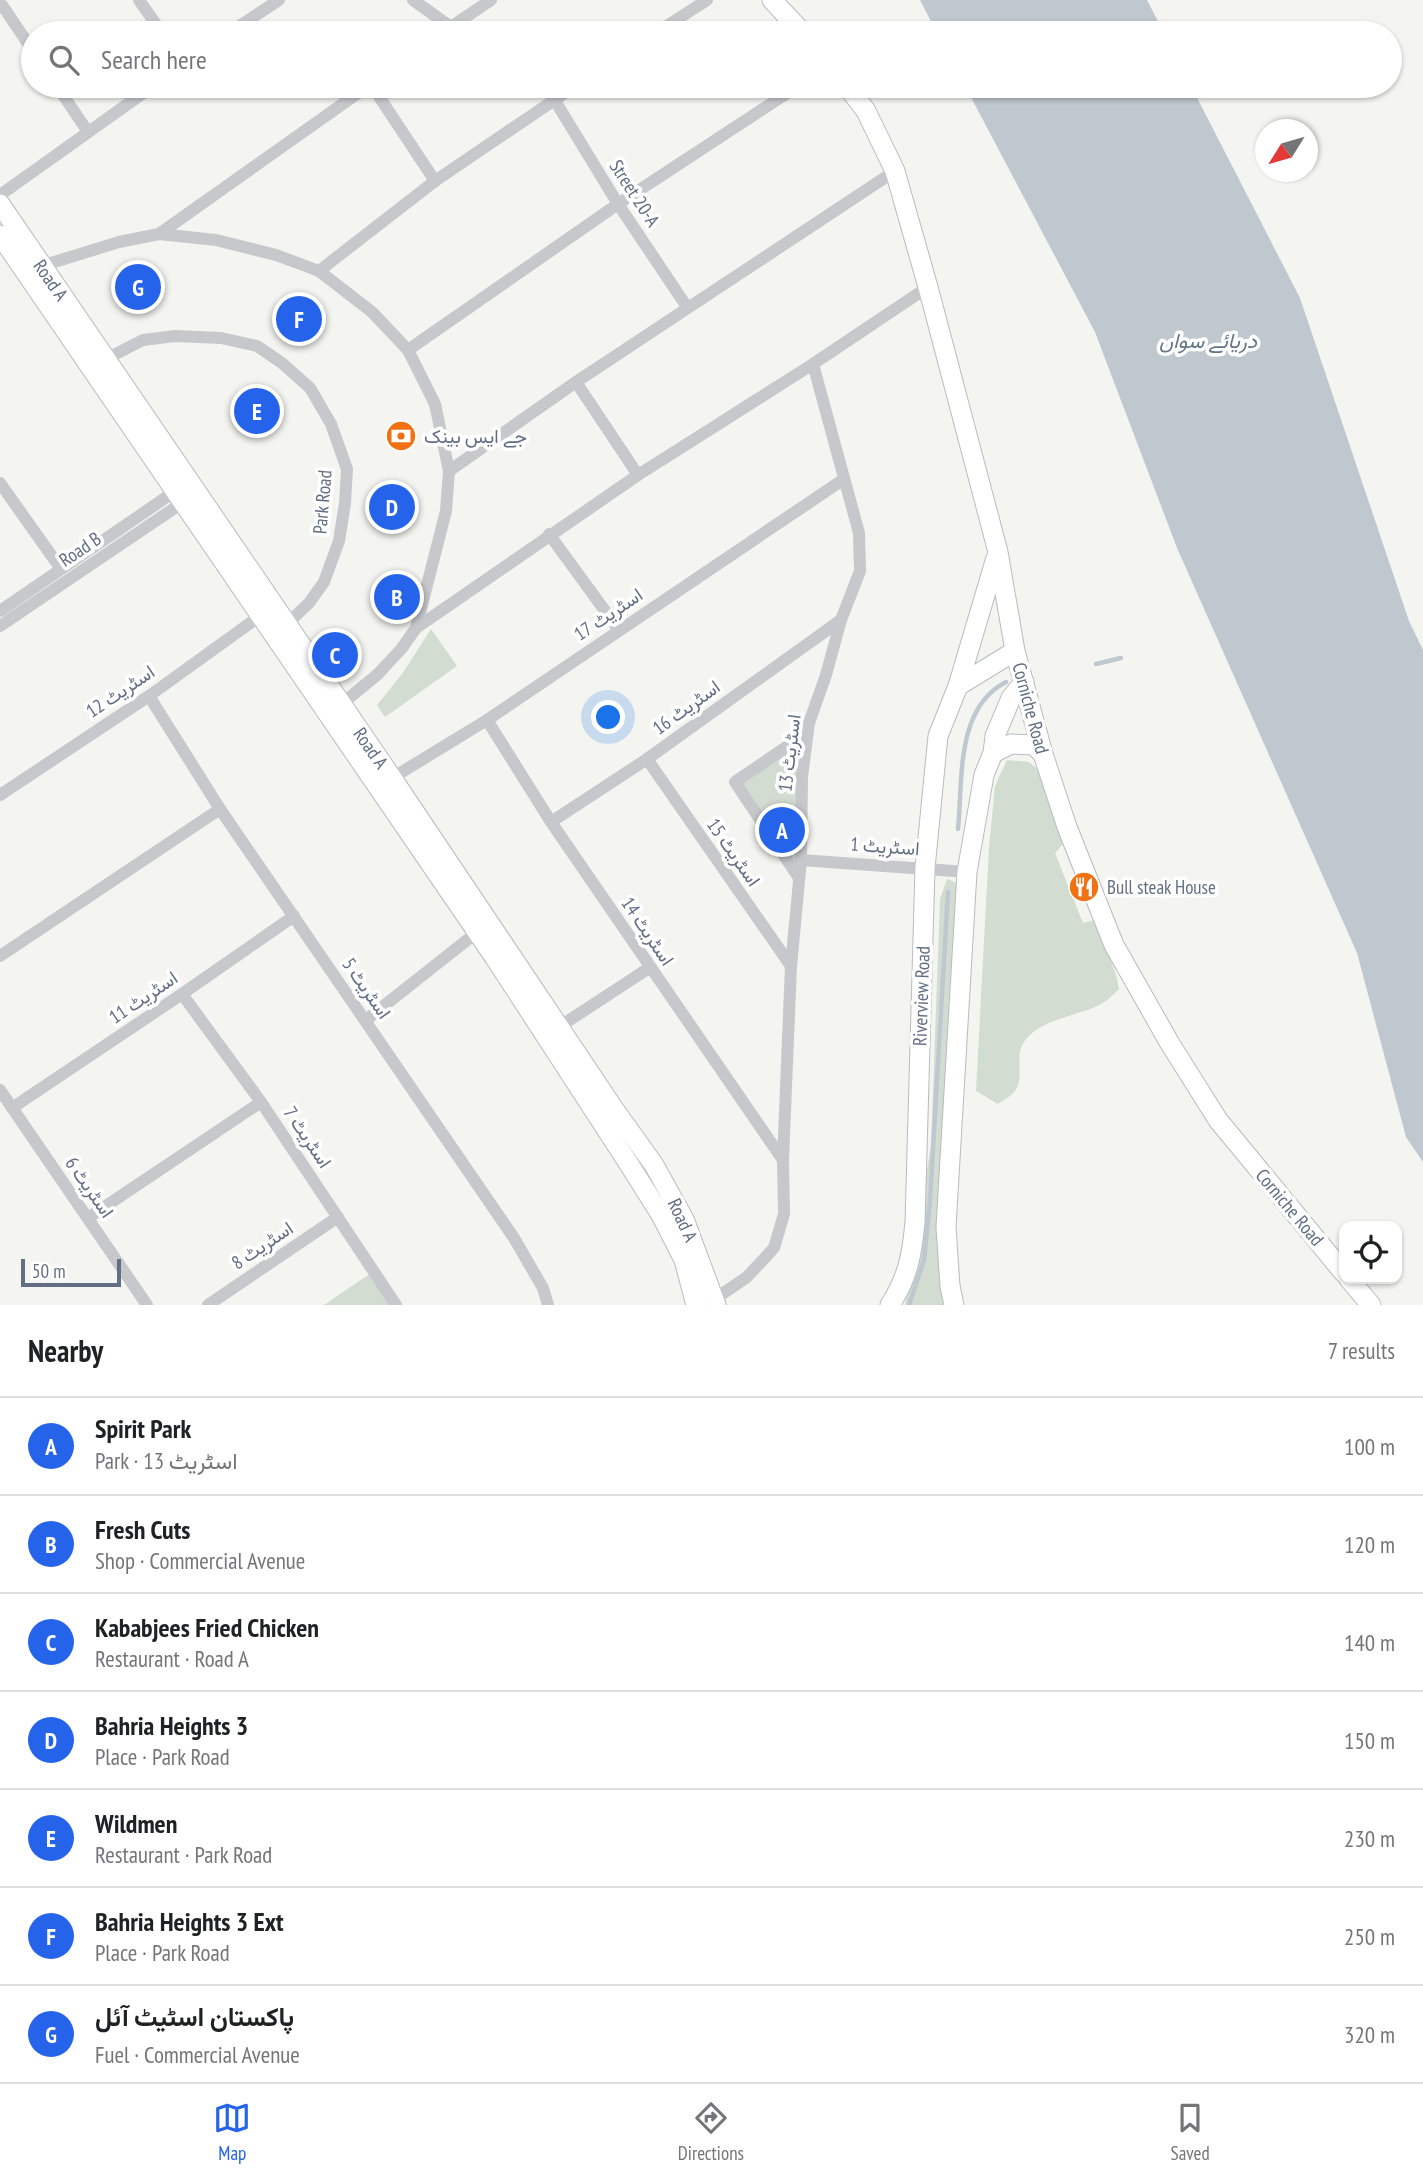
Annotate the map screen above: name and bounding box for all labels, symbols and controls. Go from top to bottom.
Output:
search box [21,21,1402,98]
icon: search [45,41,83,79]
text: Search here [101,43,207,76]
north arrow [1255,119,1318,182]
street label: Street 20-A [605,155,665,231]
street label: Road A [28,255,74,305]
pin: G [115,261,161,313]
pin: F [276,293,322,345]
water label: دریائے سواں [1159,327,1258,354]
pin: E [234,385,280,437]
bank icon: جے ایس بینک [384,419,418,453]
place label: جے ایس بینک [424,424,527,448]
street label: Park Road [307,469,337,535]
pin: D [369,481,415,533]
street label: Road B [54,526,106,572]
pin: B [374,571,420,623]
street label: اسٹریٹ 17 [569,582,647,646]
pin: C [312,629,358,681]
street label: اسٹریٹ 12 [81,659,159,723]
street label: Corniche Road [1007,660,1055,756]
street label: اسٹریٹ 16 [647,674,725,740]
your location [591,700,625,734]
street label: اسٹریٹ 13 [772,713,806,793]
street label: Road A [348,723,394,773]
pin: A [759,804,805,856]
street label: اسٹریٹ 15 [702,813,766,891]
street label: اسٹریٹ 1 [850,832,920,860]
restaurant icon: Bull steak House [1067,870,1101,904]
place label: Bull steak House [1107,875,1216,899]
street label: اسٹریٹ 14 [616,892,680,970]
street label: Riverview Road [907,946,935,1046]
street label: اسٹریٹ 5 [337,953,397,1023]
street label: اسٹریٹ 11 [104,965,182,1029]
street label: اسٹریٹ 7 [279,1102,337,1172]
street label: اسٹریٹ 6 [60,1152,120,1222]
street label: Corniche Road [1251,1163,1329,1251]
street label: Road A [663,1195,703,1245]
street label: اسٹریٹ 8 [227,1216,297,1274]
map controls [1339,1221,1402,1284]
button: locate [1339,1221,1402,1284]
scale bar [21,1256,121,1288]
text: 50 m [32,1259,66,1283]
text: Nearby [28,1331,103,1370]
text: 7 results [1328,1336,1395,1365]
text: Spirit Park [95,1412,191,1445]
text: A [45,1432,57,1461]
text: 100 m [1344,1432,1395,1461]
text: Park · اسٹریٹ 13 [95,1446,238,1475]
text: Fresh Cuts [95,1513,190,1546]
text: B [45,1530,57,1559]
text: 120 m [1344,1530,1395,1559]
text: Shop · Commercial Avenue [95,1546,305,1575]
text: Kababjees Fried Chicken [95,1611,319,1644]
text: C [46,1628,56,1657]
text: 140 m [1344,1628,1395,1657]
text: Restaurant · Road A [95,1644,249,1673]
text: Bahria Heights 3 [95,1709,248,1742]
text: D [45,1726,57,1755]
text: 150 m [1344,1726,1395,1755]
text: Place · Park Road [95,1742,230,1771]
text: Wildmen [95,1807,177,1840]
text: E [46,1824,56,1853]
text: 230 m [1344,1824,1395,1853]
text: Restaurant · Park Road [95,1840,272,1869]
text: Bahria Heights 3 Ext [95,1905,284,1938]
text: F [46,1922,56,1951]
text: 250 m [1344,1922,1395,1951]
text: Place · Park Road [95,1938,230,1967]
text: پاکستان اسٹیٹ آئل [95,2000,294,2033]
text: G [45,2020,57,2049]
text: 320 m [1344,2020,1395,2049]
text: Fuel · Commercial Avenue [95,2040,300,2069]
tab: Map [213,2099,251,2165]
tab: Directions [678,2099,744,2165]
tab: Saved [1171,2099,1210,2165]

